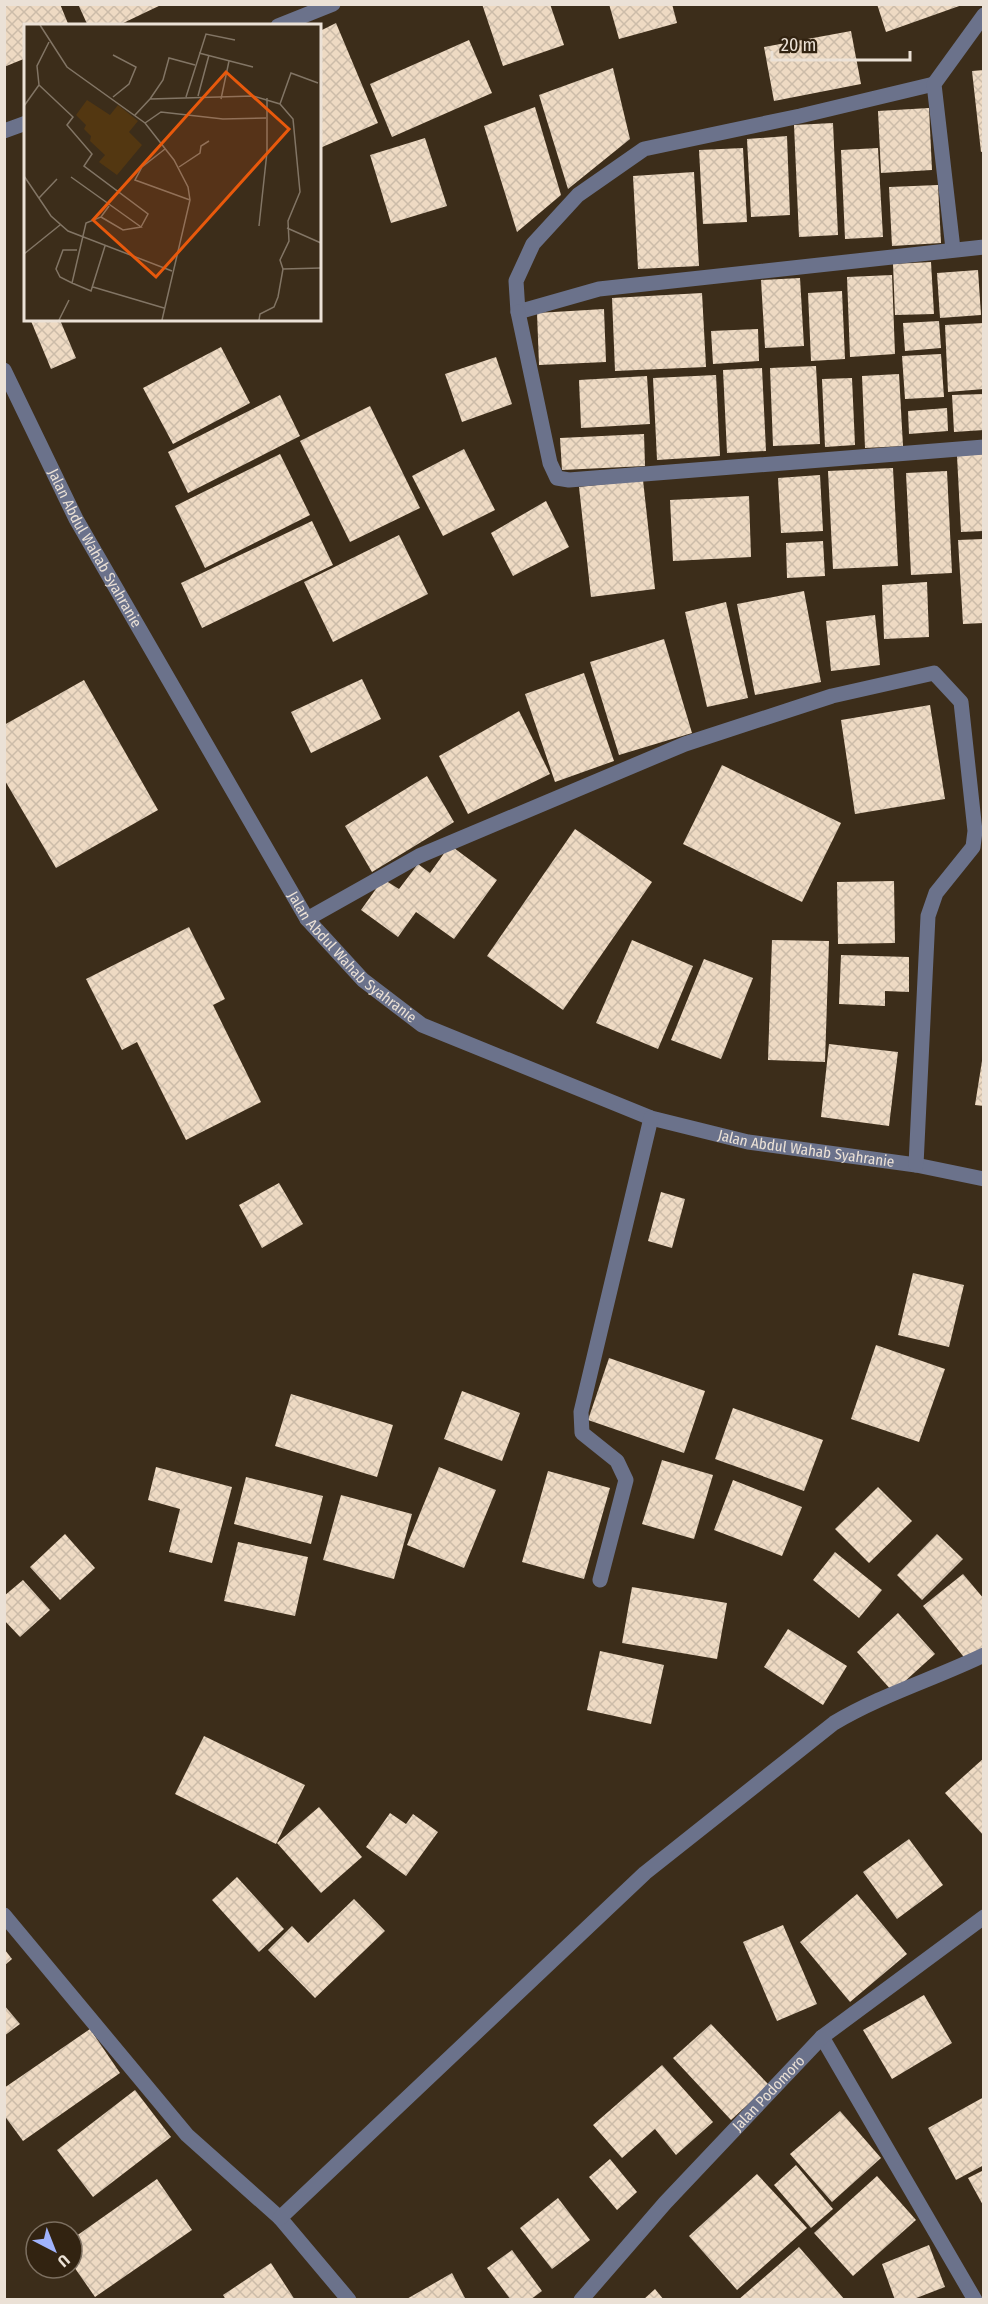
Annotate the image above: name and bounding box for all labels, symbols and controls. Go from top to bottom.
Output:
inset map [24,24,321,321]
scale bar [772,24,910,62]
text: 20 m [781,34,816,56]
street label: Jalan Abdul Wahab Syahranie [44,466,146,631]
street label: Jalan Abdul Wahab Syahranie [284,888,420,1027]
street label: Jalan Abdul Wahab Syahranie [716,1126,896,1171]
street label: Jalan Podomoro [729,2052,809,2135]
north arrow [24,2220,84,2280]
text: U [54,2251,74,2271]

